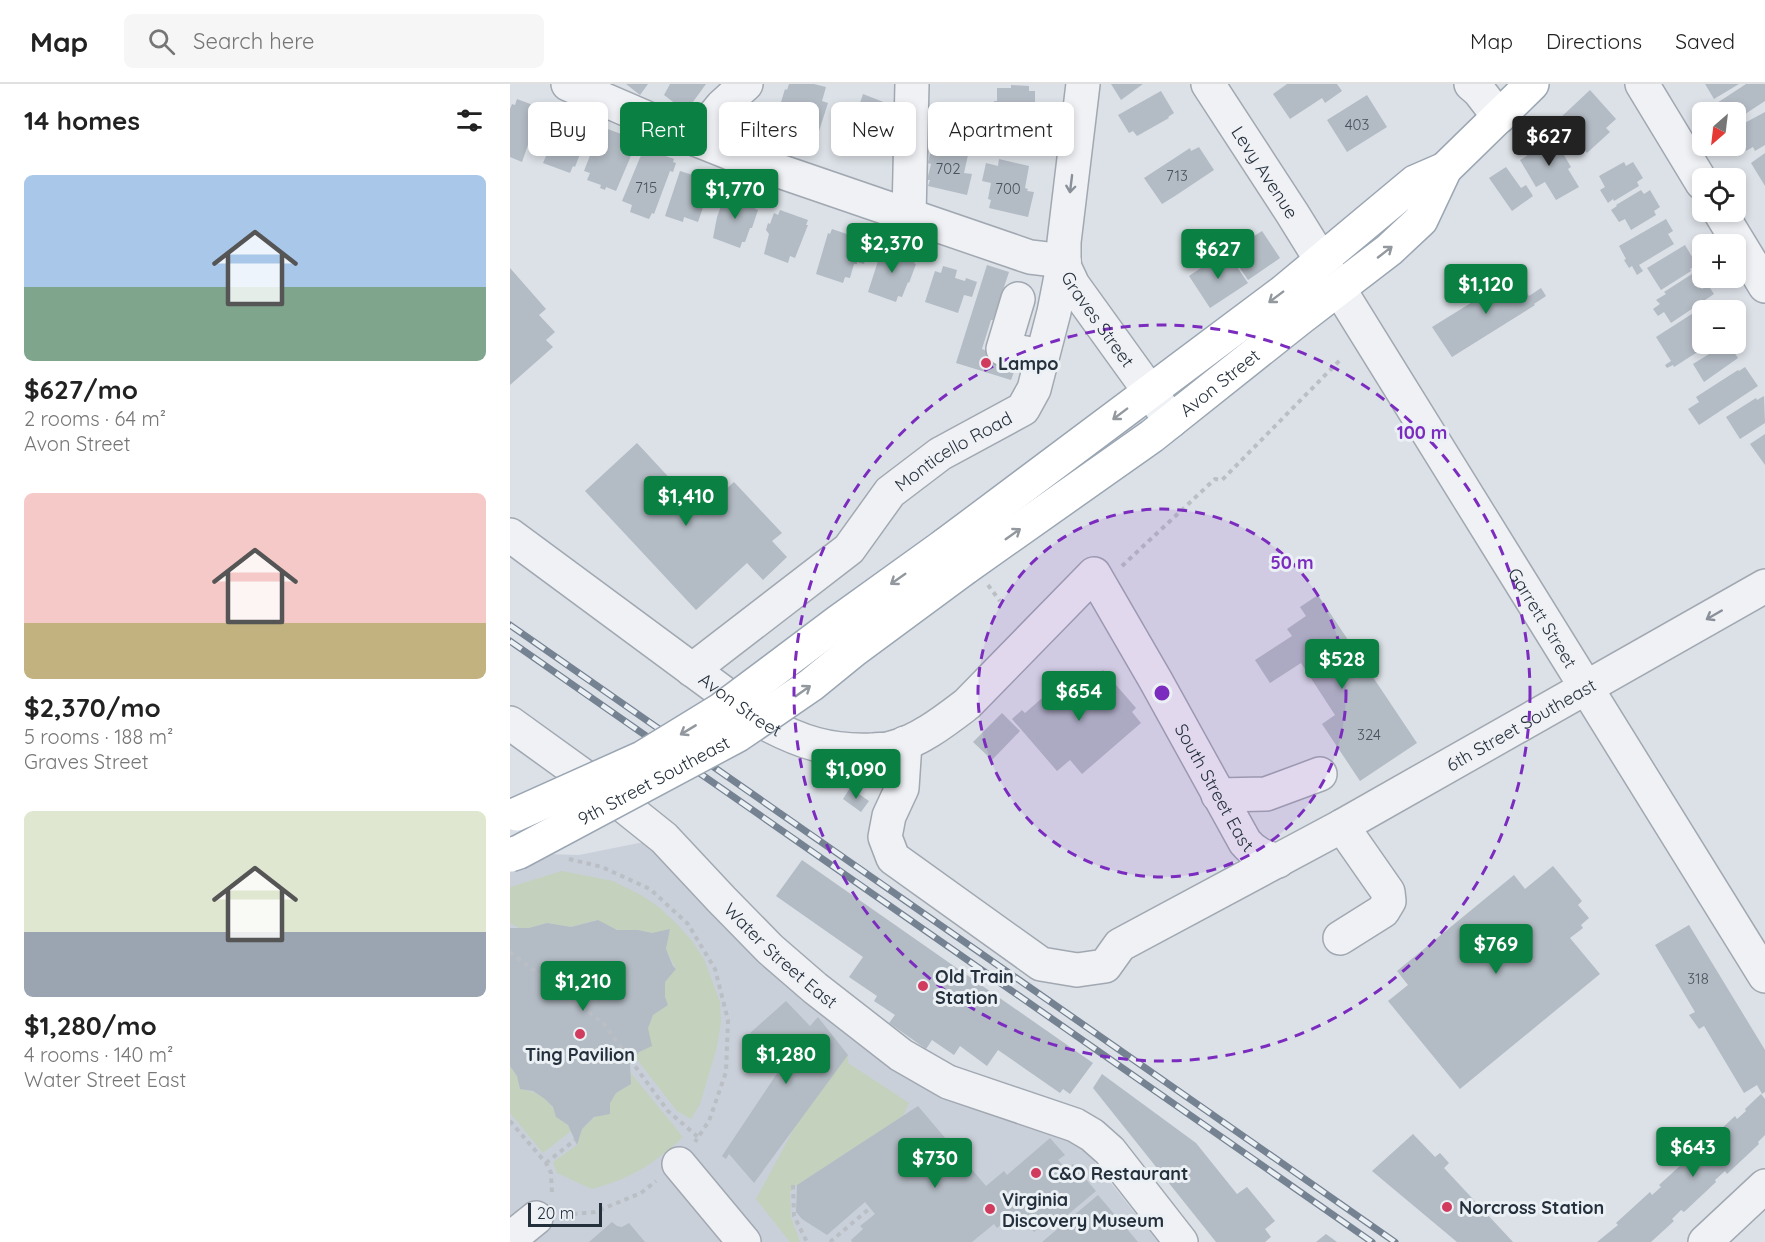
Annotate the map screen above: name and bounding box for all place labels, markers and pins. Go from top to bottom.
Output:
pin: $627 [1513,116,1585,167]
pin: $1,770 [686,169,784,220]
pin: $2,370 [843,223,941,274]
pin: $627 [1182,229,1254,280]
pin: $1,120 [1437,264,1535,315]
place label: Lampo [998,352,1059,375]
marker: Lampo [979,356,993,370]
pin: $1,410 [637,476,735,527]
pin: $528 [1306,639,1378,690]
pin: $654 [1043,671,1115,722]
centre of rings [1152,683,1172,703]
pin: $1,090 [807,749,905,800]
pin: $769 [1460,924,1532,975]
pin: $1,210 [534,961,632,1012]
place label: Old Train Station [935,965,1014,1009]
marker: Old Train Station [916,979,930,993]
marker: Ting Pavilion [573,1027,587,1041]
pin: $1,280 [737,1034,835,1085]
place label: Ting Pavilion [525,1043,635,1066]
pin: $643 [1657,1127,1729,1178]
pin: $730 [899,1138,971,1189]
place label: C&O Restaurant [1048,1162,1188,1185]
marker: C&O Restaurant [1029,1166,1043,1180]
place label: Virginia Discovery Museum [1002,1188,1164,1232]
place label: Norcross Station [1459,1196,1604,1219]
marker: Norcross Station [1440,1200,1454,1214]
marker: Virginia Discovery Museum [983,1202,997,1216]

